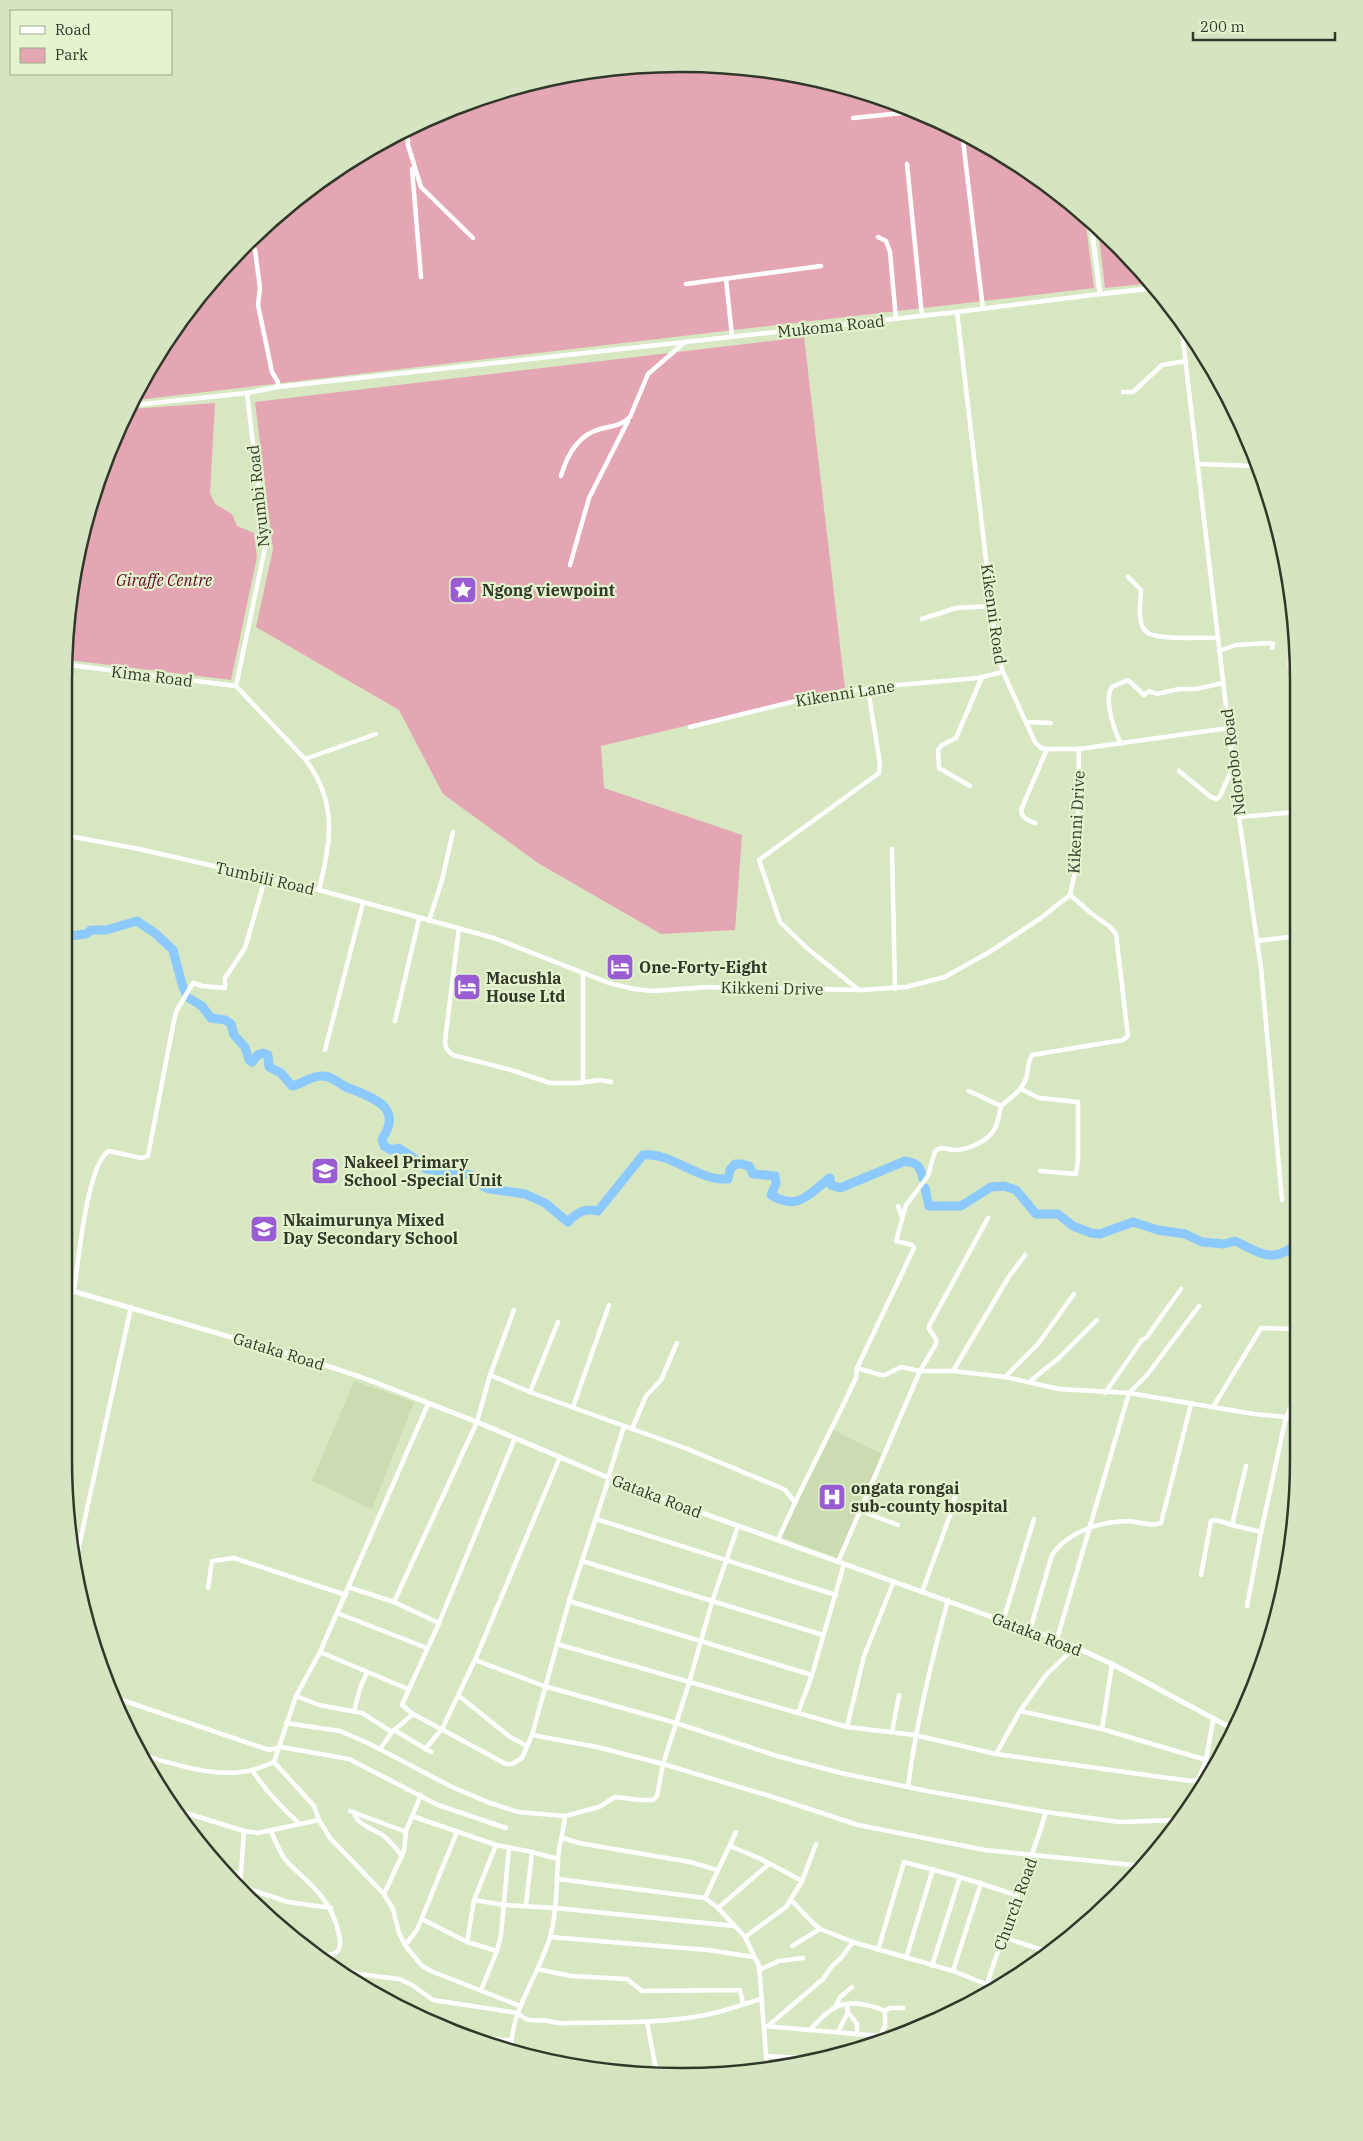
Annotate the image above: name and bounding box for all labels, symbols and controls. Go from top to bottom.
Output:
legend [10,10,172,75]
scale bar [1193,10,1336,42]
text: 200 m [1200,17,1245,36]
text: Road [55,20,91,39]
text: Park [55,45,88,64]
street label: Mukoma Road [776,310,886,342]
street label: Nyumbi Road [243,444,273,548]
street label: Kikenni Road [977,562,1011,666]
park label: Giraffe Centre [116,570,212,590]
place icon: Ngong viewpoint [448,575,478,605]
place label: Ngong viewpoint [482,580,615,600]
street label: Kima Road [110,661,194,691]
street label: Kikenni Lane [794,675,896,711]
street label: Ndorobo Road [1216,707,1249,817]
street label: Kikenni Drive [1063,770,1089,874]
street label: Tumbili Road [213,857,317,899]
hotel icon: One-Forty-Eight [605,952,635,982]
place label: One-Forty-Eight [639,957,767,977]
place label: Macushla House Ltd [486,968,565,1006]
hotel icon: Macushla House Ltd [452,972,482,1002]
street label: Kikkeni Drive [720,977,824,999]
place label: Nakeel Primary School -Special Unit [344,1152,502,1190]
school or university icon: Nakeel Primary School -Special Unit [310,1156,340,1186]
place label: Nkaimurunya Mixed Day Secondary School [283,1210,458,1248]
school or university icon: Nkaimurunya Mixed Day Secondary School [249,1214,279,1244]
street label: Gataka Road [231,1328,327,1374]
street label: Gataka Road [609,1470,705,1522]
place label: ongata rongai sub-county hospital [851,1478,1008,1516]
hospital icon: ongata rongai sub-county hospital [817,1482,847,1512]
street label: Gataka Road [989,1608,1085,1660]
street label: Church Road [989,1855,1041,1953]

